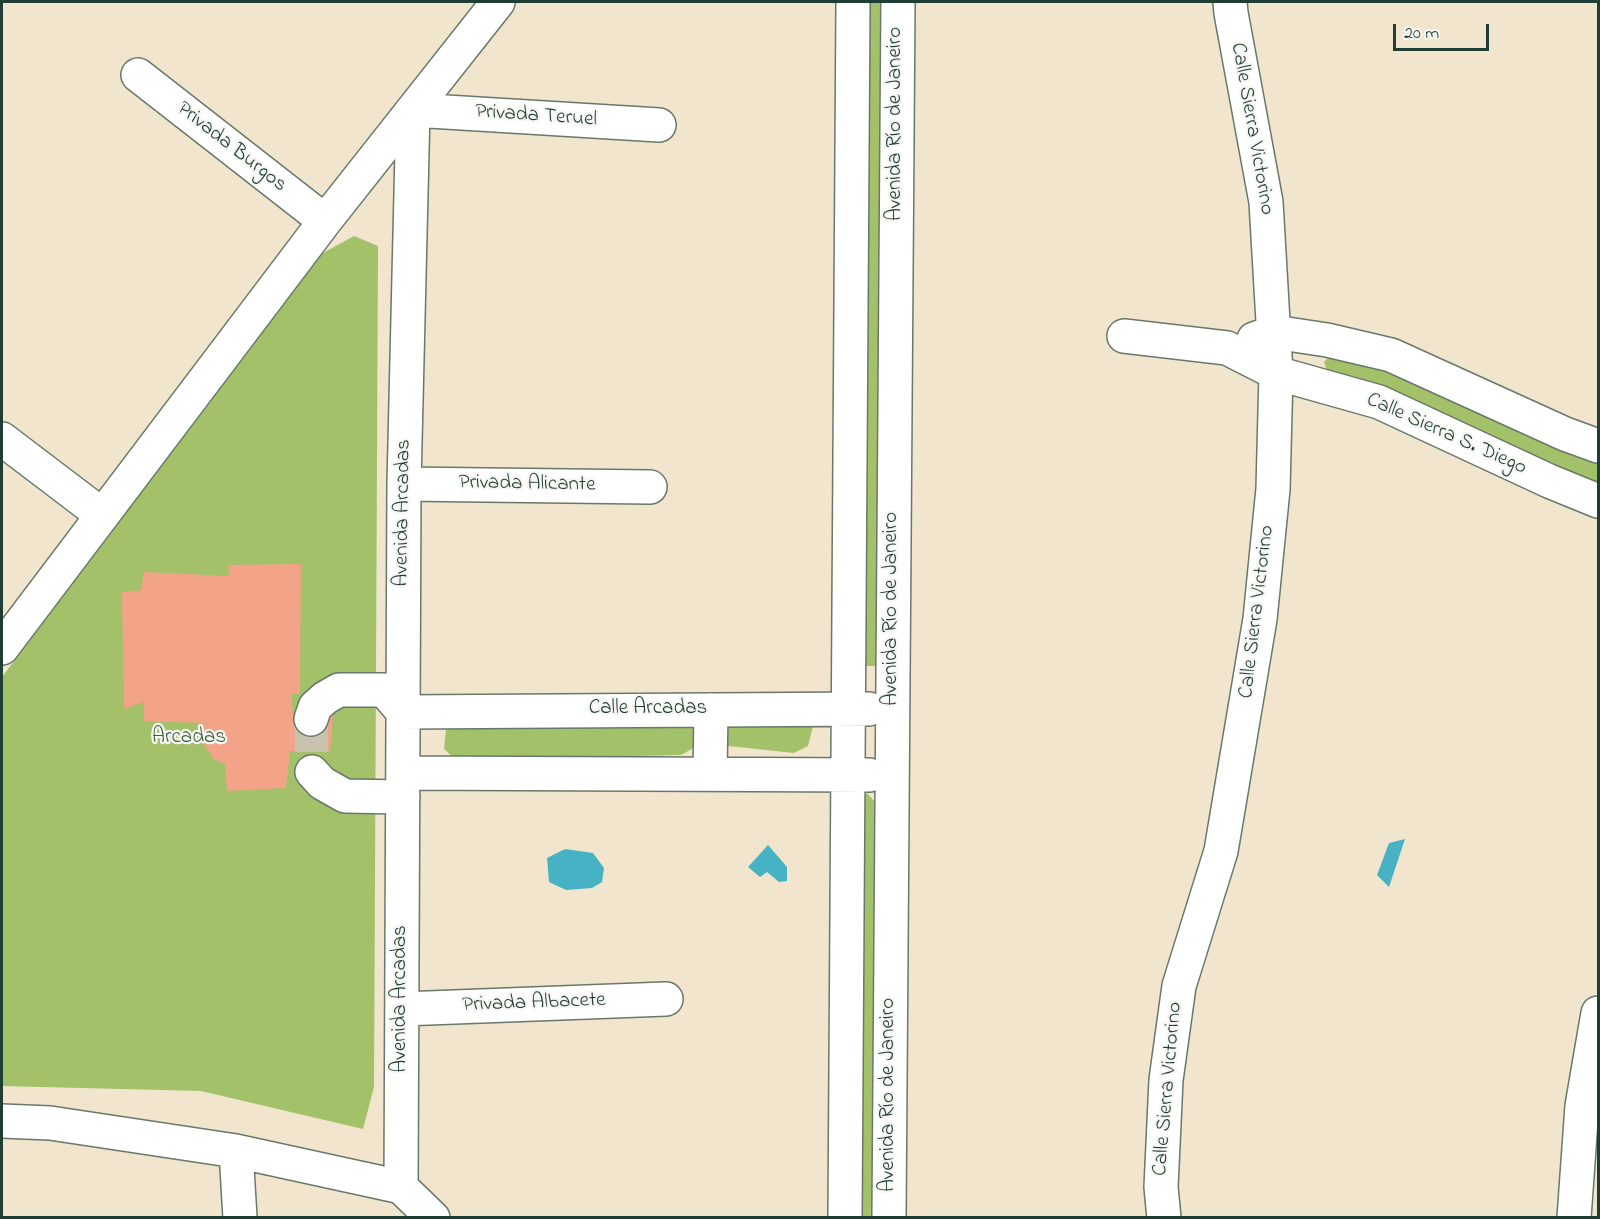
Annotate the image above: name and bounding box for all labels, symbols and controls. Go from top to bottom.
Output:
scale bar [1396,12,1492,50]
text: 20 m [1404,21,1439,47]
street label: Avenida Río de Janeiro [884,27,910,221]
street label: Calle Sierra Victorino [1223,41,1279,217]
street label: Privada Burgos [171,97,291,199]
street label: Privada Teruel [474,100,598,134]
street label: Calle Sierra S. Diego [1362,388,1530,482]
street label: Avenida Arcadas [390,439,418,587]
street label: Privada Alicante [458,471,596,499]
street label: Avenida Río de Janeiro [880,512,906,706]
street label: Calle Sierra Victorino [1235,524,1281,700]
street label: Calle Arcadas [589,697,707,723]
park label: Arcadas [152,726,226,752]
street label: Avenida Arcadas [389,925,415,1073]
street label: Privada Albacete [462,989,606,1019]
street label: Avenida Río de Janeiro [877,998,903,1192]
street label: Calle Sierra Victorino [1149,1001,1189,1177]

